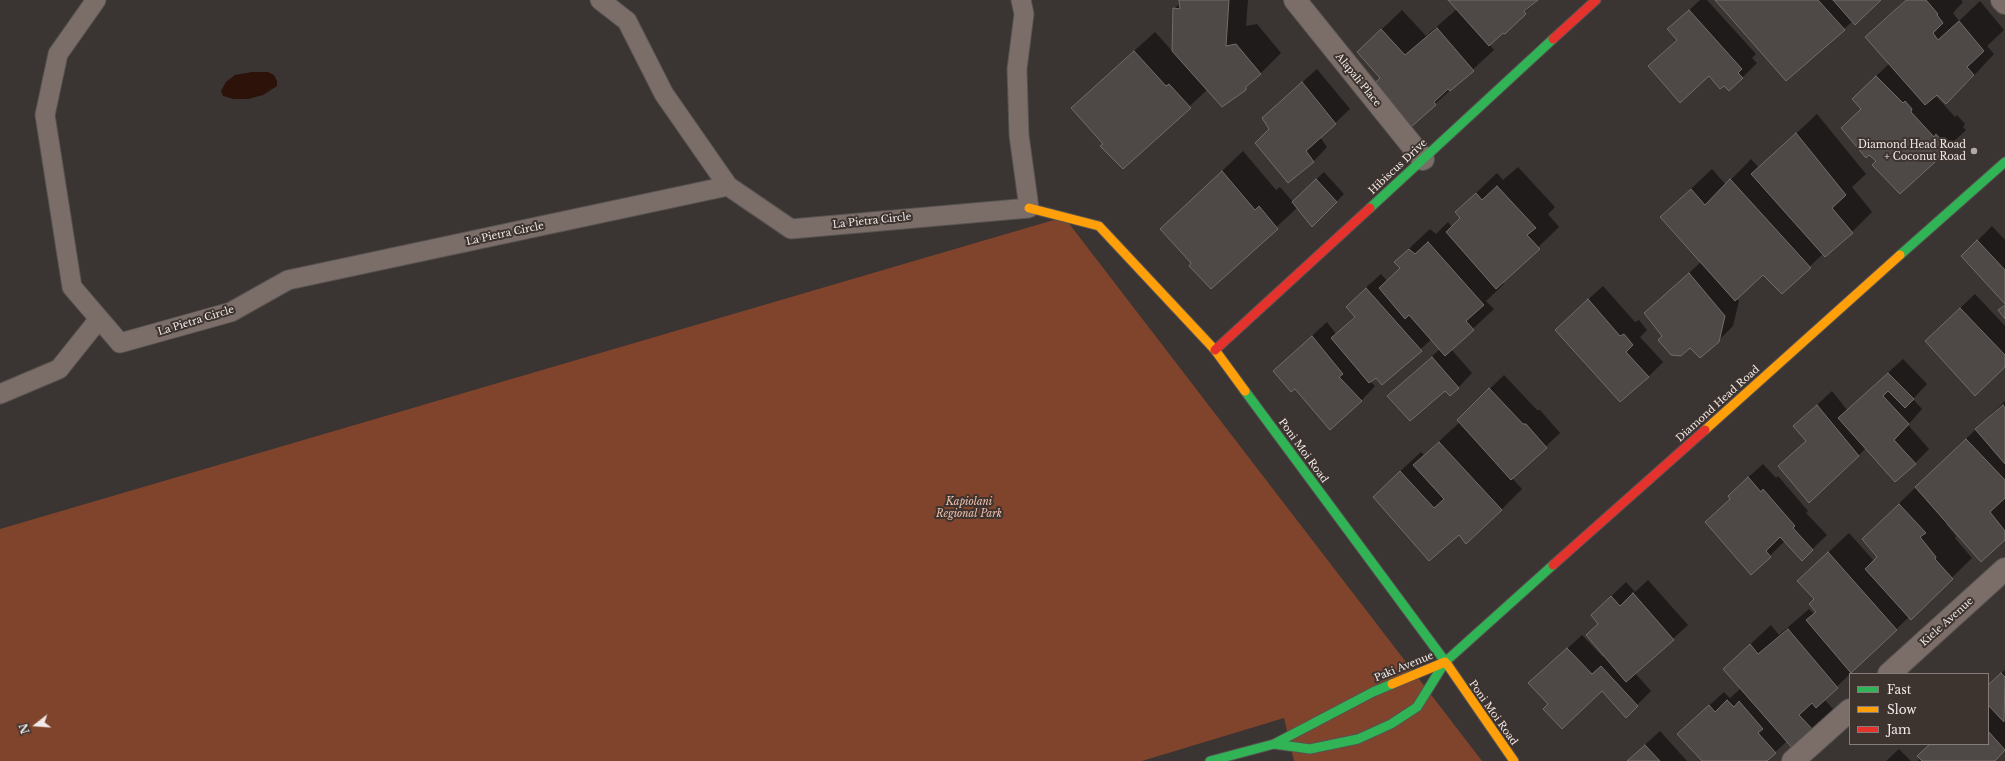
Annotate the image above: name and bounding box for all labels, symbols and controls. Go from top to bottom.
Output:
street label: Alapali Place [1333,51,1383,109]
street label: Hibiscus Drive [1366,137,1430,197]
place label: Diamond Head Road + Coconut Road [1858,139,1966,162]
marker: Diamond Head Road + Coconut Road [1969,146,1979,156]
street label: La Pietra Circle [832,211,912,231]
street label: La Pietra Circle [465,220,545,248]
street label: La Pietra Circle [156,304,236,338]
street label: Diamond Head Road [1674,363,1762,445]
street label: Poni Moi Road [1276,417,1330,485]
park label: Kapiolani Regional Park [936,496,1002,520]
street label: Kiele Avenue [1918,595,1976,649]
street label: Paki Avenue [1373,650,1435,684]
legend [1849,673,1989,745]
street label: Poni Moi Road [1466,678,1520,748]
text: Fast [1887,682,1911,697]
text: Slow [1887,702,1916,717]
north arrow [16,705,56,745]
text: N [16,722,33,736]
text: Jam [1887,722,1911,737]

